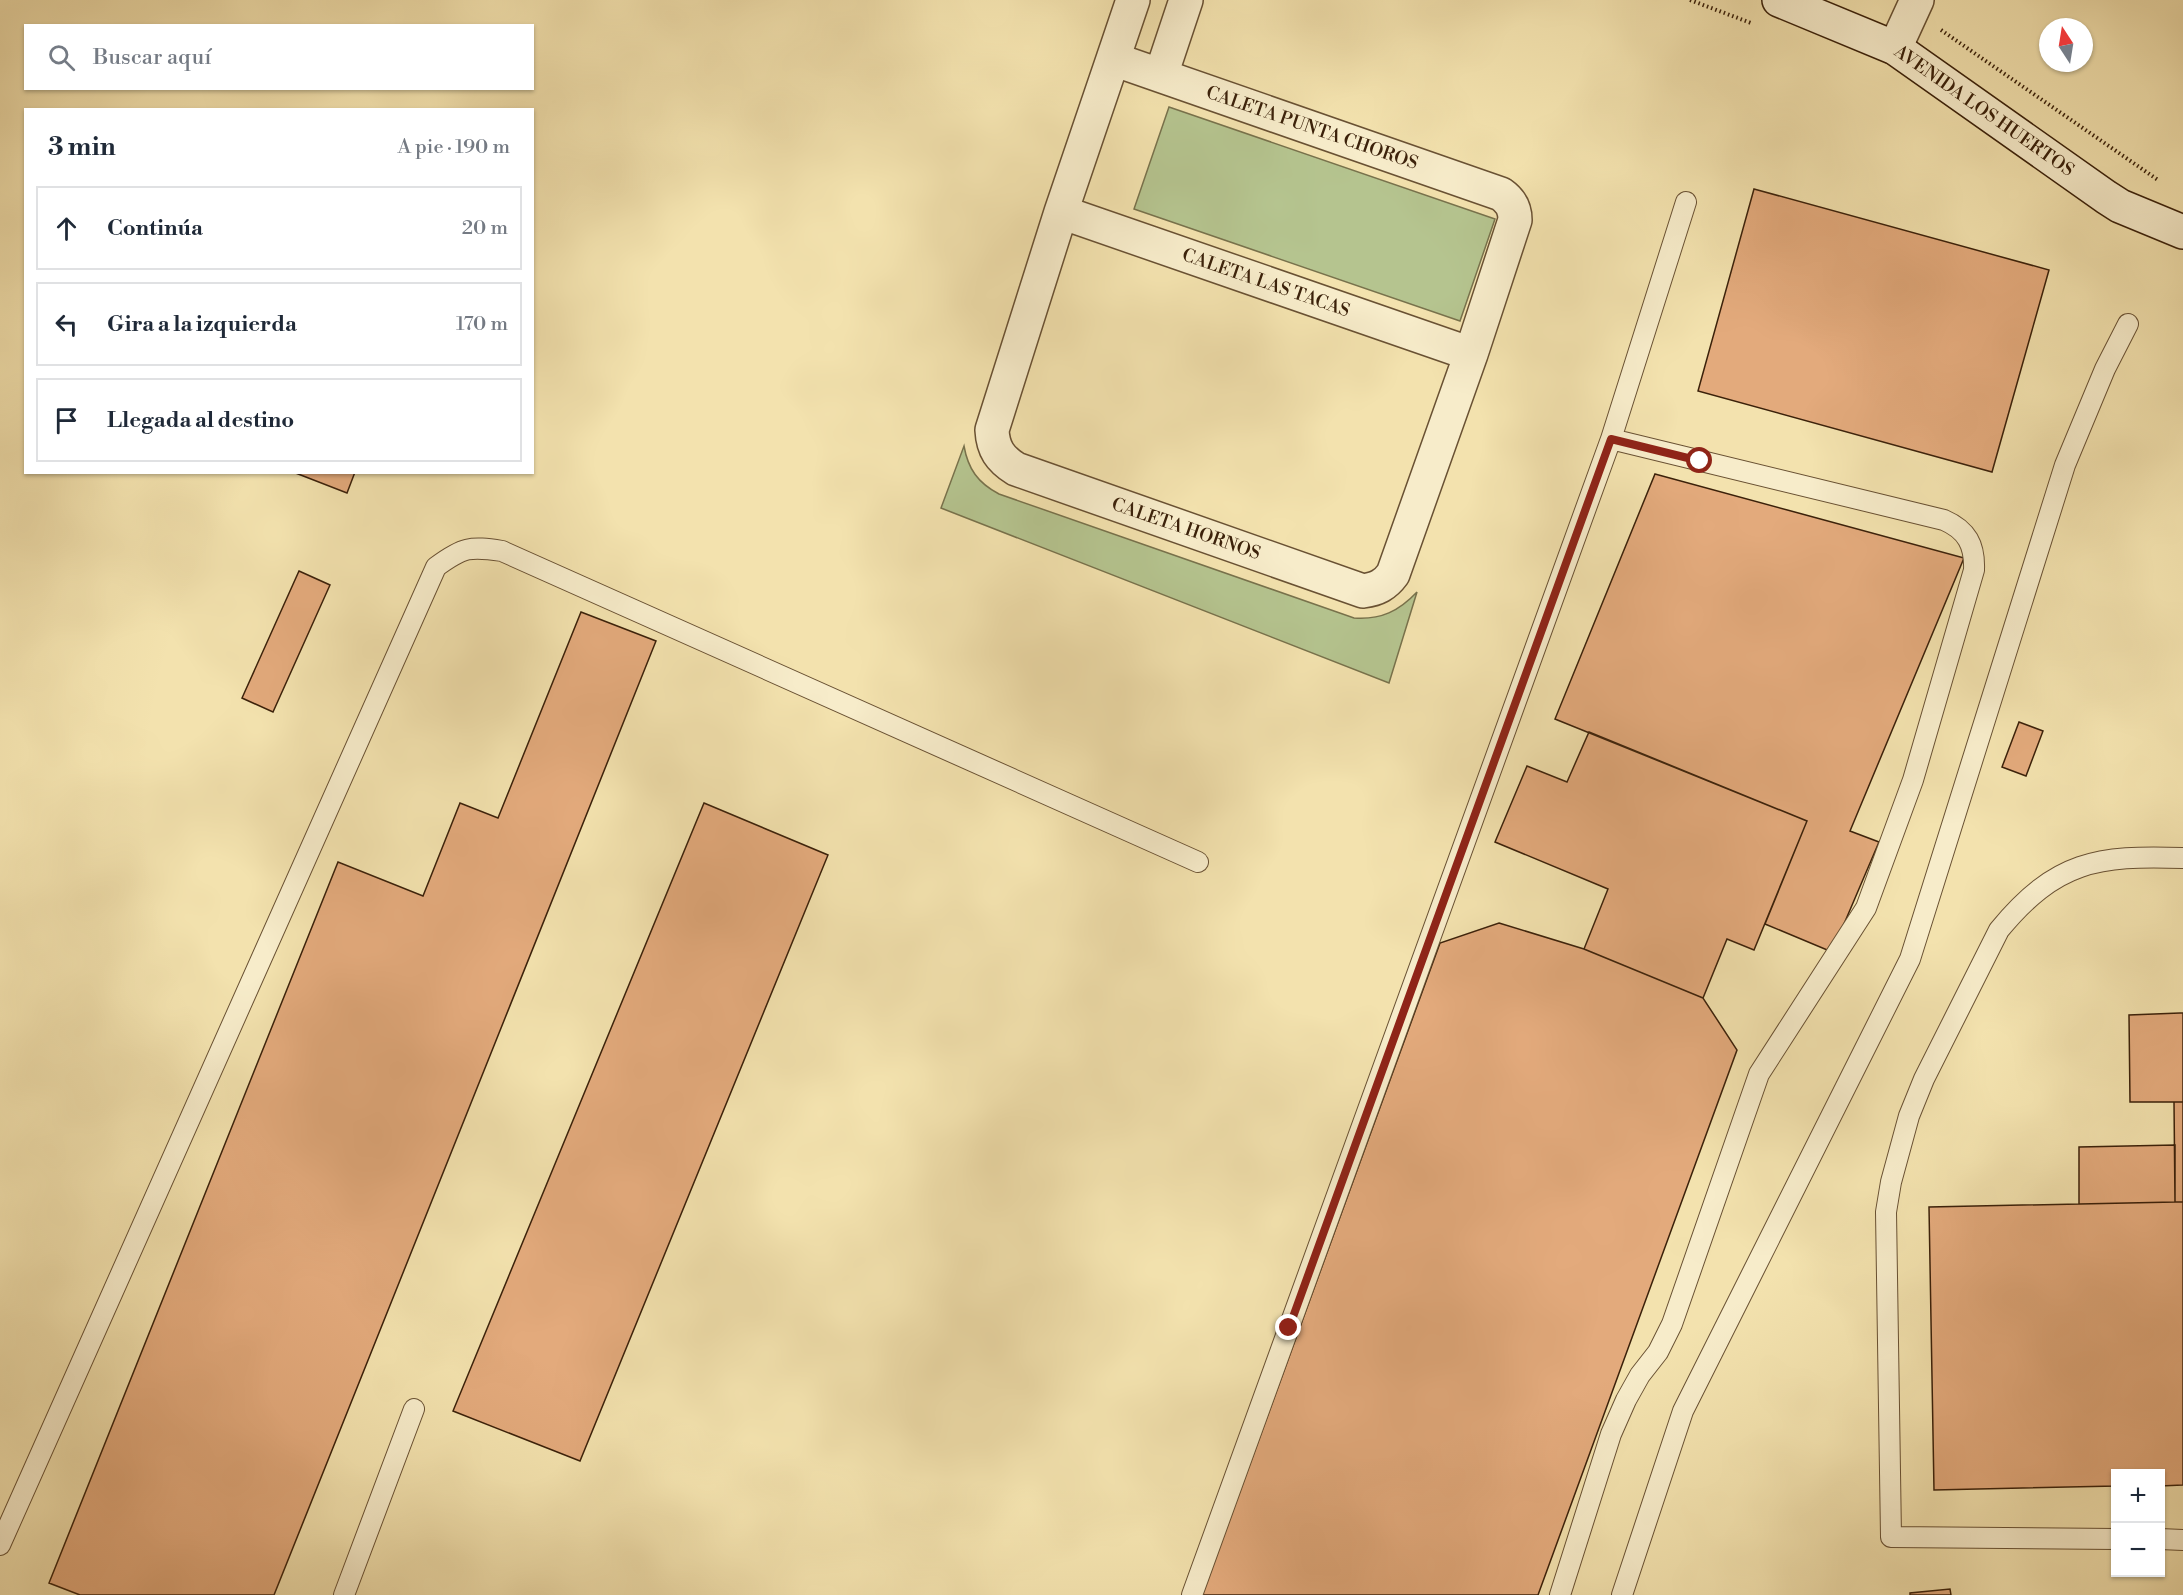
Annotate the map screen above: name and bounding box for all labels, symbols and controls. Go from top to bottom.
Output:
north arrow [2039,18,2093,72]
search box [24,24,534,90]
street label: AVENIDA LOS HUERTOS [1889,39,2078,182]
icon: search [45,41,78,74]
text: Buscar aquí [93,44,211,71]
street label: CALETA PUNTA CHOROS [1203,81,1421,175]
text: 3 min [48,131,116,163]
text: A pie · 190 m [397,135,510,160]
icon: ahead [50,212,83,245]
text: Continúa [107,215,203,242]
text: 20 m [462,216,508,241]
street label: CALETA LAS TACAS [1179,244,1353,322]
icon: left [50,308,83,341]
text: Gira a la izquierda [107,311,297,338]
text: 170 m [456,312,508,337]
icon: arrive [50,404,83,437]
text: Llegada al destino [107,407,294,434]
route start [1686,447,1712,473]
street label: CALETA HORNOS [1108,493,1264,565]
route end [1275,1314,1301,1340]
map controls [2111,1469,2165,1577]
button: + [2111,1469,2165,1523]
button: − [2111,1523,2165,1577]

